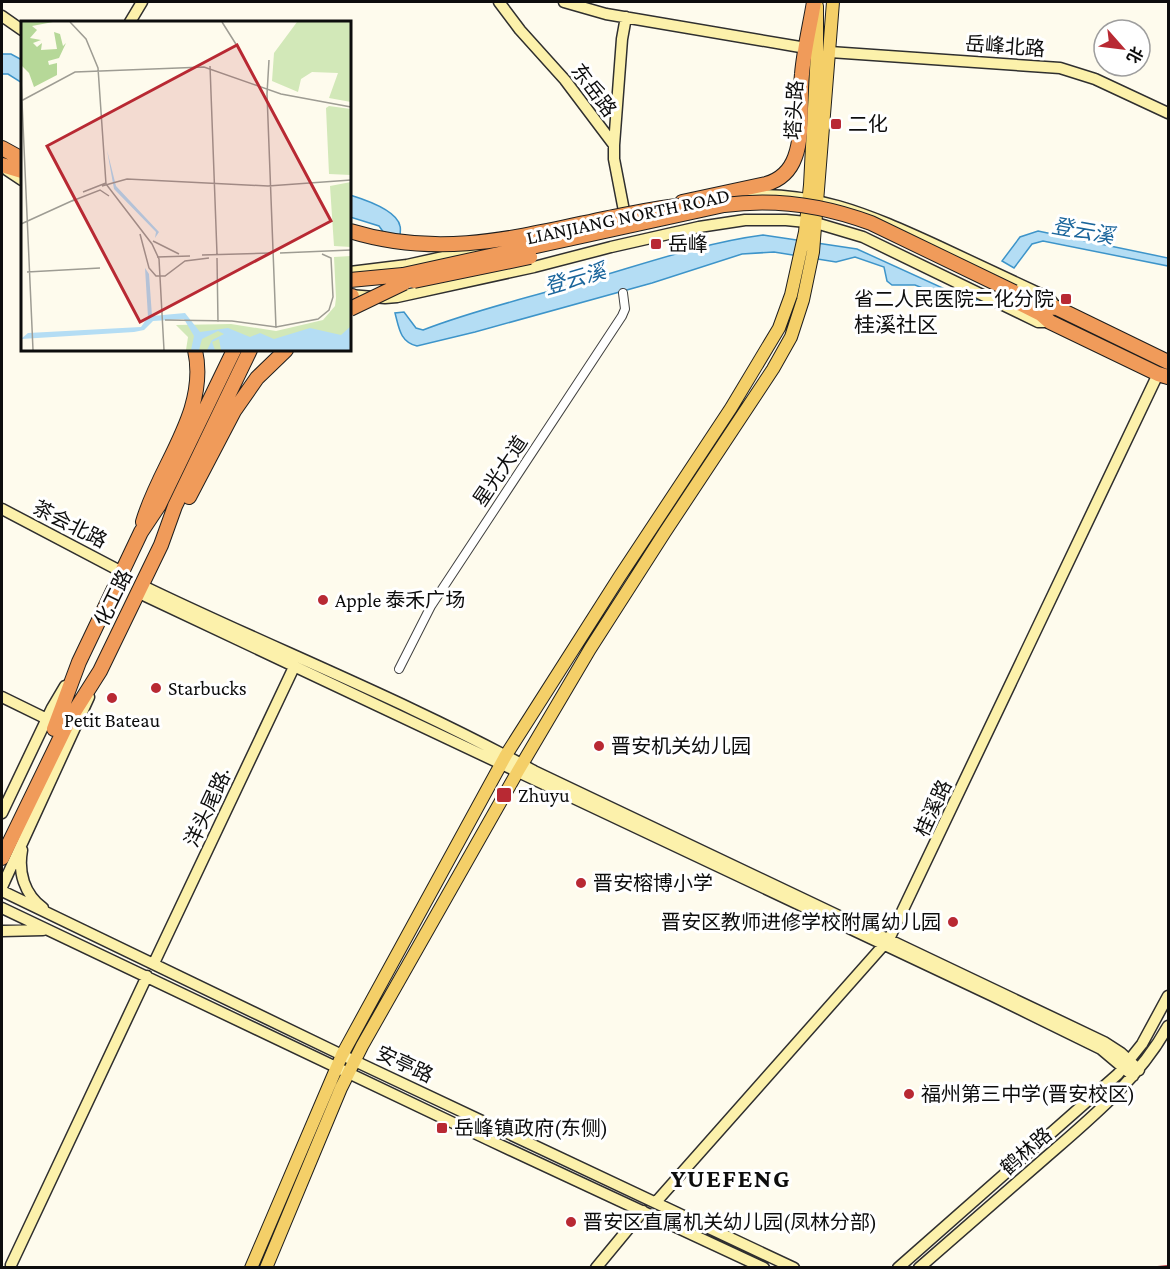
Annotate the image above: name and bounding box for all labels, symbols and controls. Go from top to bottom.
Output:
north arrow [1092,18,1152,78]
inset map [21,21,351,351]
street label: 岳峰北路 [964,32,1046,60]
text: 北 [1124,44,1146,66]
street label: 东岳路 [567,59,621,121]
street label: 塔头路 [781,79,807,141]
place label: 二化 [848,113,888,135]
marker: 二化 [829,117,843,131]
street label: LIANJIANG NORTH ROAD [524,184,732,249]
water label: 登云溪 [1050,214,1118,249]
place label: 岳峰 [668,233,708,255]
marker: 岳峰 [649,237,663,251]
water label: 登云溪 [541,258,611,299]
place label: 省二人民医院二化分院 [854,288,1054,310]
marker: 省二人民医院二化分院 [1059,292,1073,306]
district label: 桂溪社区 [854,313,938,337]
street label: 星光大道 [469,432,531,510]
street label: 茶会北路 [29,496,111,552]
street label: 化工路 [90,566,136,630]
place label: Apple 泰禾广场 [335,589,465,612]
marker: Apple 泰禾广场 [316,593,330,607]
place label: Starbucks [168,677,247,699]
marker: Starbucks [149,681,163,695]
marker: Petit Bateau [105,691,119,705]
place label: Petit Bateau [64,709,160,731]
place label: 晋安机关幼儿园 [611,735,751,757]
marker: 晋安机关幼儿园 [592,739,606,753]
street label: 洋头尾路· [180,764,236,850]
street label: 桂溪路 [910,776,956,840]
place label: Zhuyu [518,784,570,807]
marker: Zhuyu [495,786,513,804]
place label: 晋安榕博小学 [593,872,713,894]
marker: 晋安榕博小学 [574,876,588,890]
place label: 晋安区教师进修学校附属幼儿园 [661,911,941,933]
marker: 晋安区教师进修学校附属幼儿园 [946,915,960,929]
street label: 安亭路 [373,1041,437,1087]
place label: 福州第三中学(晋安校区) [921,1083,1135,1106]
marker: 福州第三中学(晋安校区) [902,1087,916,1101]
place label: 岳峰镇政府(东侧) [454,1117,608,1140]
marker: 岳峰镇政府(东侧) [435,1121,449,1135]
street label: 鹤林路 [996,1123,1056,1179]
district label: YUEFENG [671,1164,791,1193]
place label: 晋安区直属机关幼儿园(凤林分部) [583,1211,877,1234]
marker: 晋安区直属机关幼儿园(凤林分部) [564,1215,578,1229]

